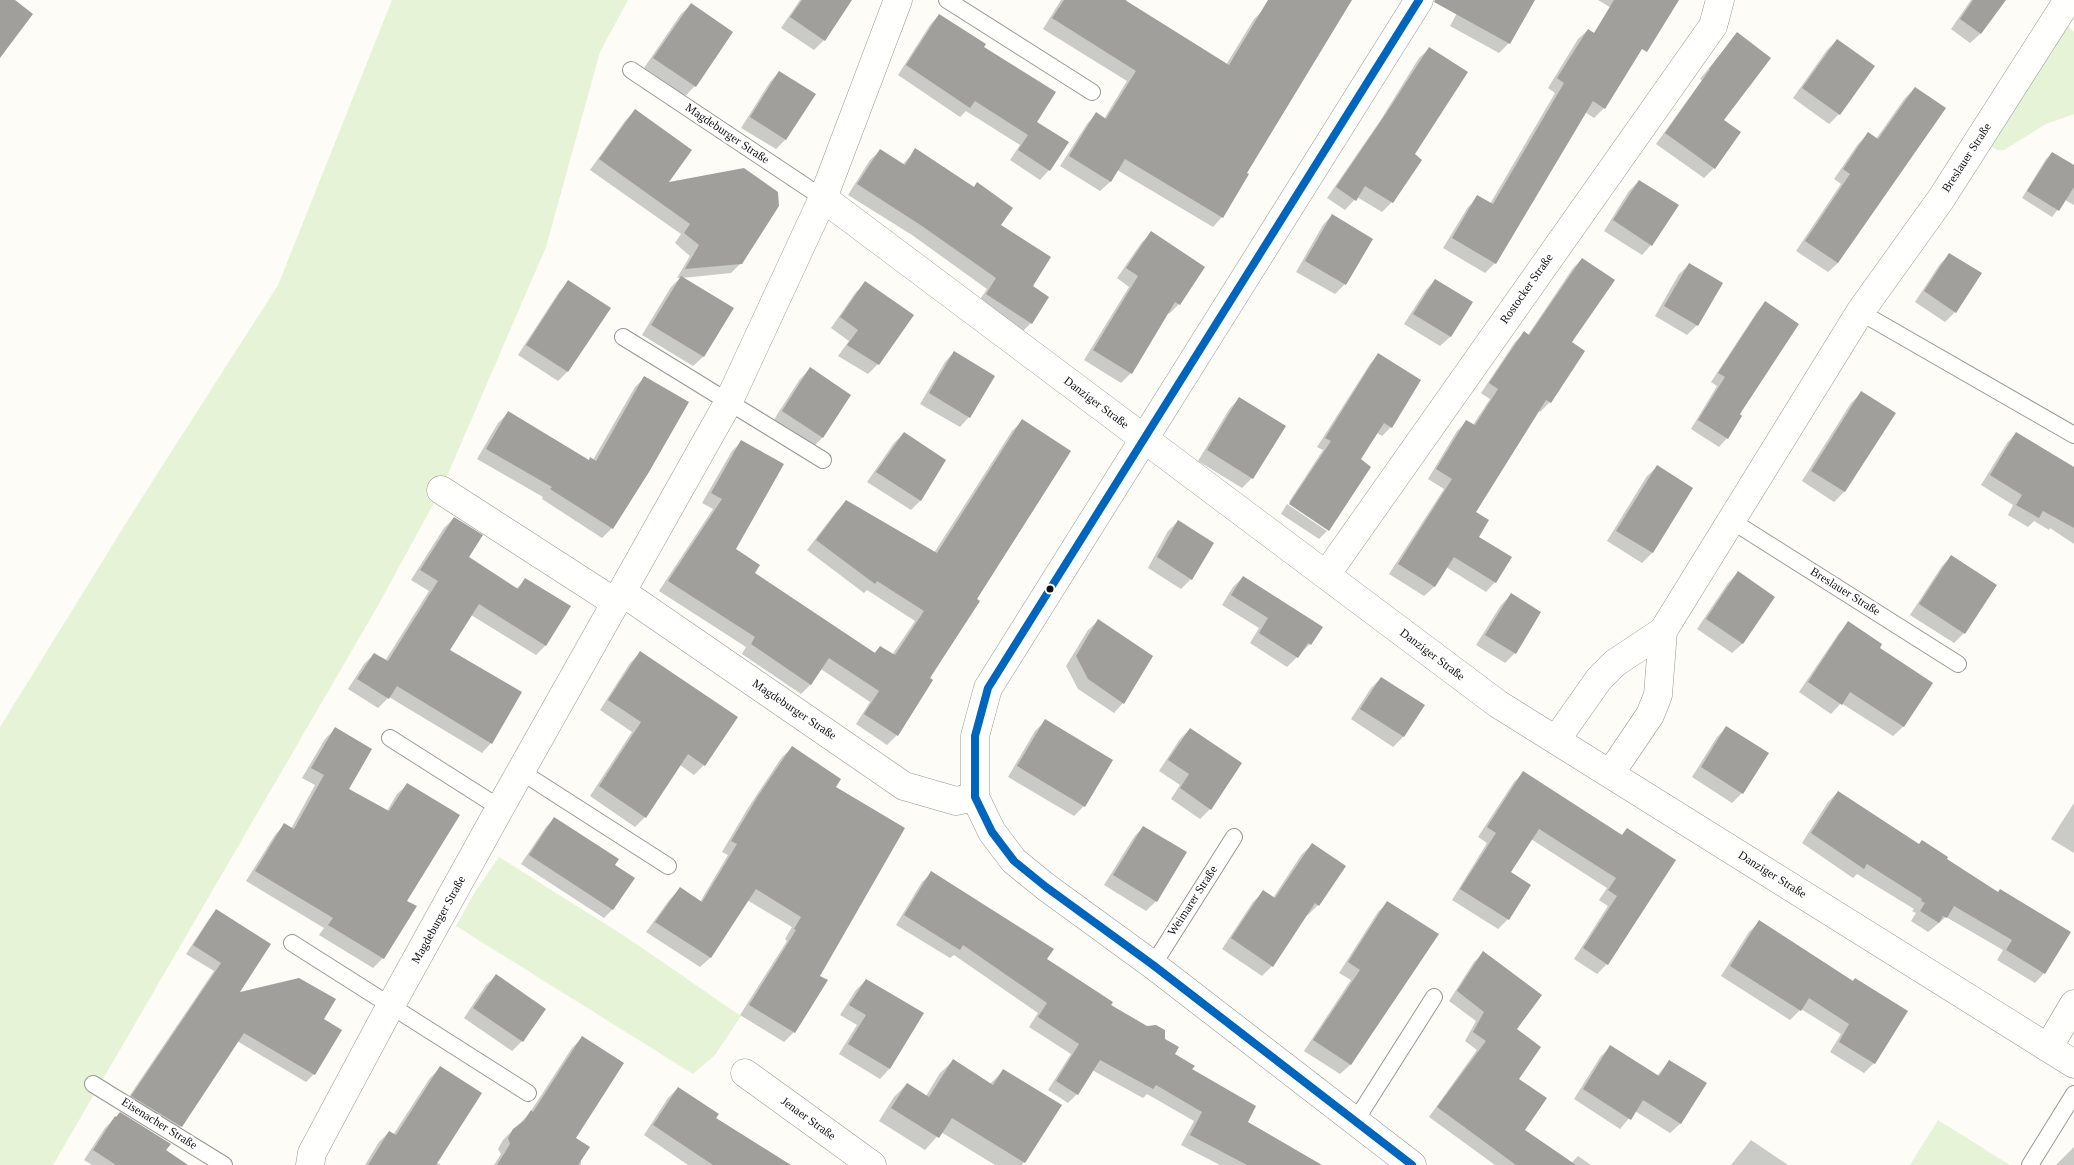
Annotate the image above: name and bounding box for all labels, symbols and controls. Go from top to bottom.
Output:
street label: Magdeburger Straße [682,101,772,167]
street label: Breslauer Straße [1939,121,1995,195]
street label: Rostocker Straße [1497,251,1557,327]
street label: Danziger Straße [1061,374,1131,432]
street label: Breslauer Straße [1807,565,1883,619]
unlabelled marker [1045,584,1055,594]
street label: Danziger Straße [1397,626,1467,684]
street label: Magdeburger Straße [749,677,839,743]
street label: Danziger Straße [1735,848,1809,902]
street label: Weimarer Straße [1165,863,1221,939]
street label: Magdeburger Straße [409,874,469,966]
street label: Jenaer Straße [778,1094,838,1144]
street label: Eisenacher Straße [119,1095,199,1153]

